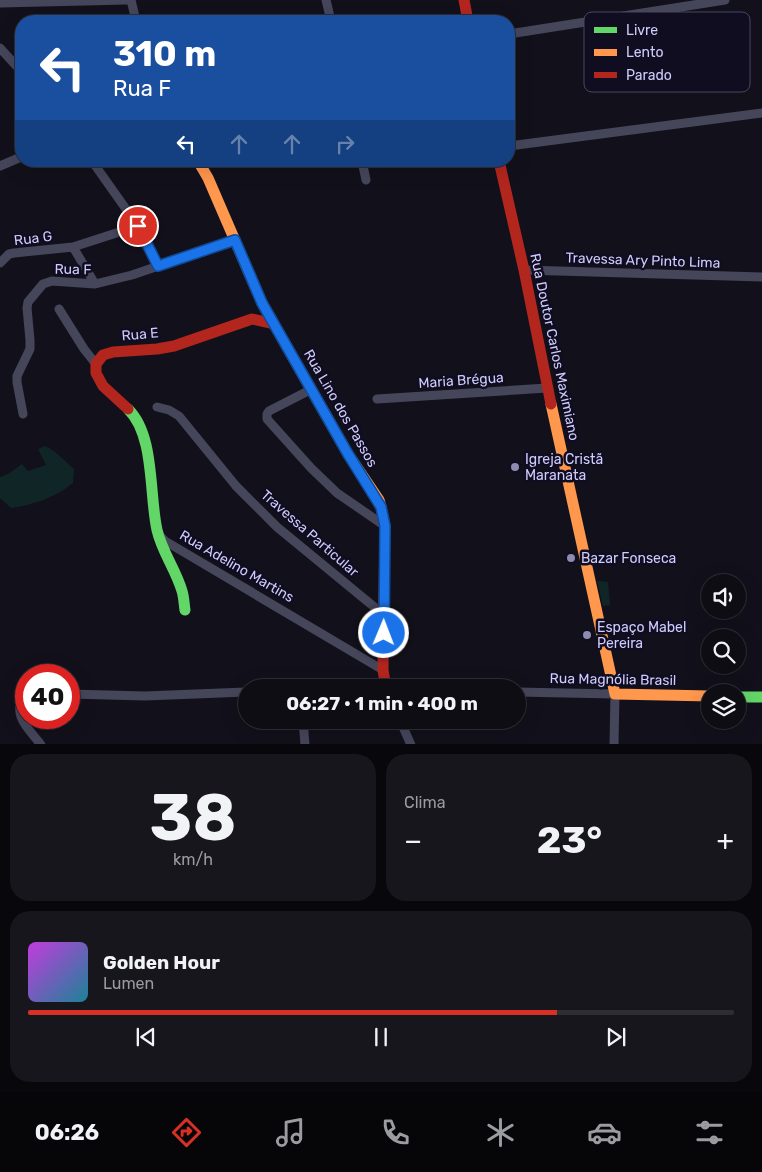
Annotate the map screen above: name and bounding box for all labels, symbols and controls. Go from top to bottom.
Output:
legend [584,12,750,92]
text: Livre [626,22,658,39]
text: 310 m [113,33,216,75]
icon: left [30,35,95,100]
text: Lento [626,44,663,61]
text: Parado [626,67,672,84]
text: Rua F [113,75,171,102]
icon: left [172,130,200,158]
icon: ahead [225,130,253,158]
icon: ahead [278,130,306,158]
icon: right [331,130,359,158]
pin [117,205,159,247]
icon: arrive [124,212,152,240]
street label: Rua G [13,228,53,249]
street label: Travessa Ary Pinto Lima [565,249,721,272]
street label: Rua Doutor Carlos Maximiano [526,252,583,442]
street label: Rua F [54,261,92,278]
street label: Rua E [121,324,159,345]
street label: Rua Lino dos Passos [300,346,381,470]
street label: Maria Brégua [418,369,504,392]
place label: Igreja Cristã Maranata [525,451,603,484]
marker: Igreja Cristã Maranata [509,461,521,473]
street label: Travessa Particular [257,486,363,581]
street label: Rua Adelino Martins [177,527,297,606]
place label: Bazar Fonseca [581,550,676,567]
marker: Bazar Fonseca [565,552,577,564]
map controls [701,574,746,729]
button: sound [701,574,746,619]
position arrow [357,606,409,658]
place label: Espaço Mabel Pereira [597,619,686,652]
marker: Espaço Mabel Pereira [581,629,593,641]
button: search [701,629,746,674]
speed limit sign: 40 [15,664,80,729]
street label: Rua Magnólia Brasil [550,670,676,689]
button: layers [701,684,746,729]
text: 06:27 · 1 min · 400 m [286,692,478,715]
text: 38 [150,779,236,856]
text: Clima [404,793,445,812]
text: 23° [537,817,602,863]
text: − [404,824,422,857]
text: + [717,824,734,857]
text: km/h [173,850,213,869]
text: Golden Hour [103,951,220,974]
text: Lumen [103,974,154,993]
icon: previous [132,1023,160,1051]
icon: pause [367,1023,395,1051]
icon: next [602,1023,630,1051]
icon: directions [169,1115,204,1150]
icon: music [273,1115,308,1150]
icon: phone [378,1115,413,1150]
icon: climate [483,1115,518,1150]
icon: car [587,1115,622,1150]
icon: filters [692,1115,727,1150]
text: 06:26 [35,1119,99,1146]

